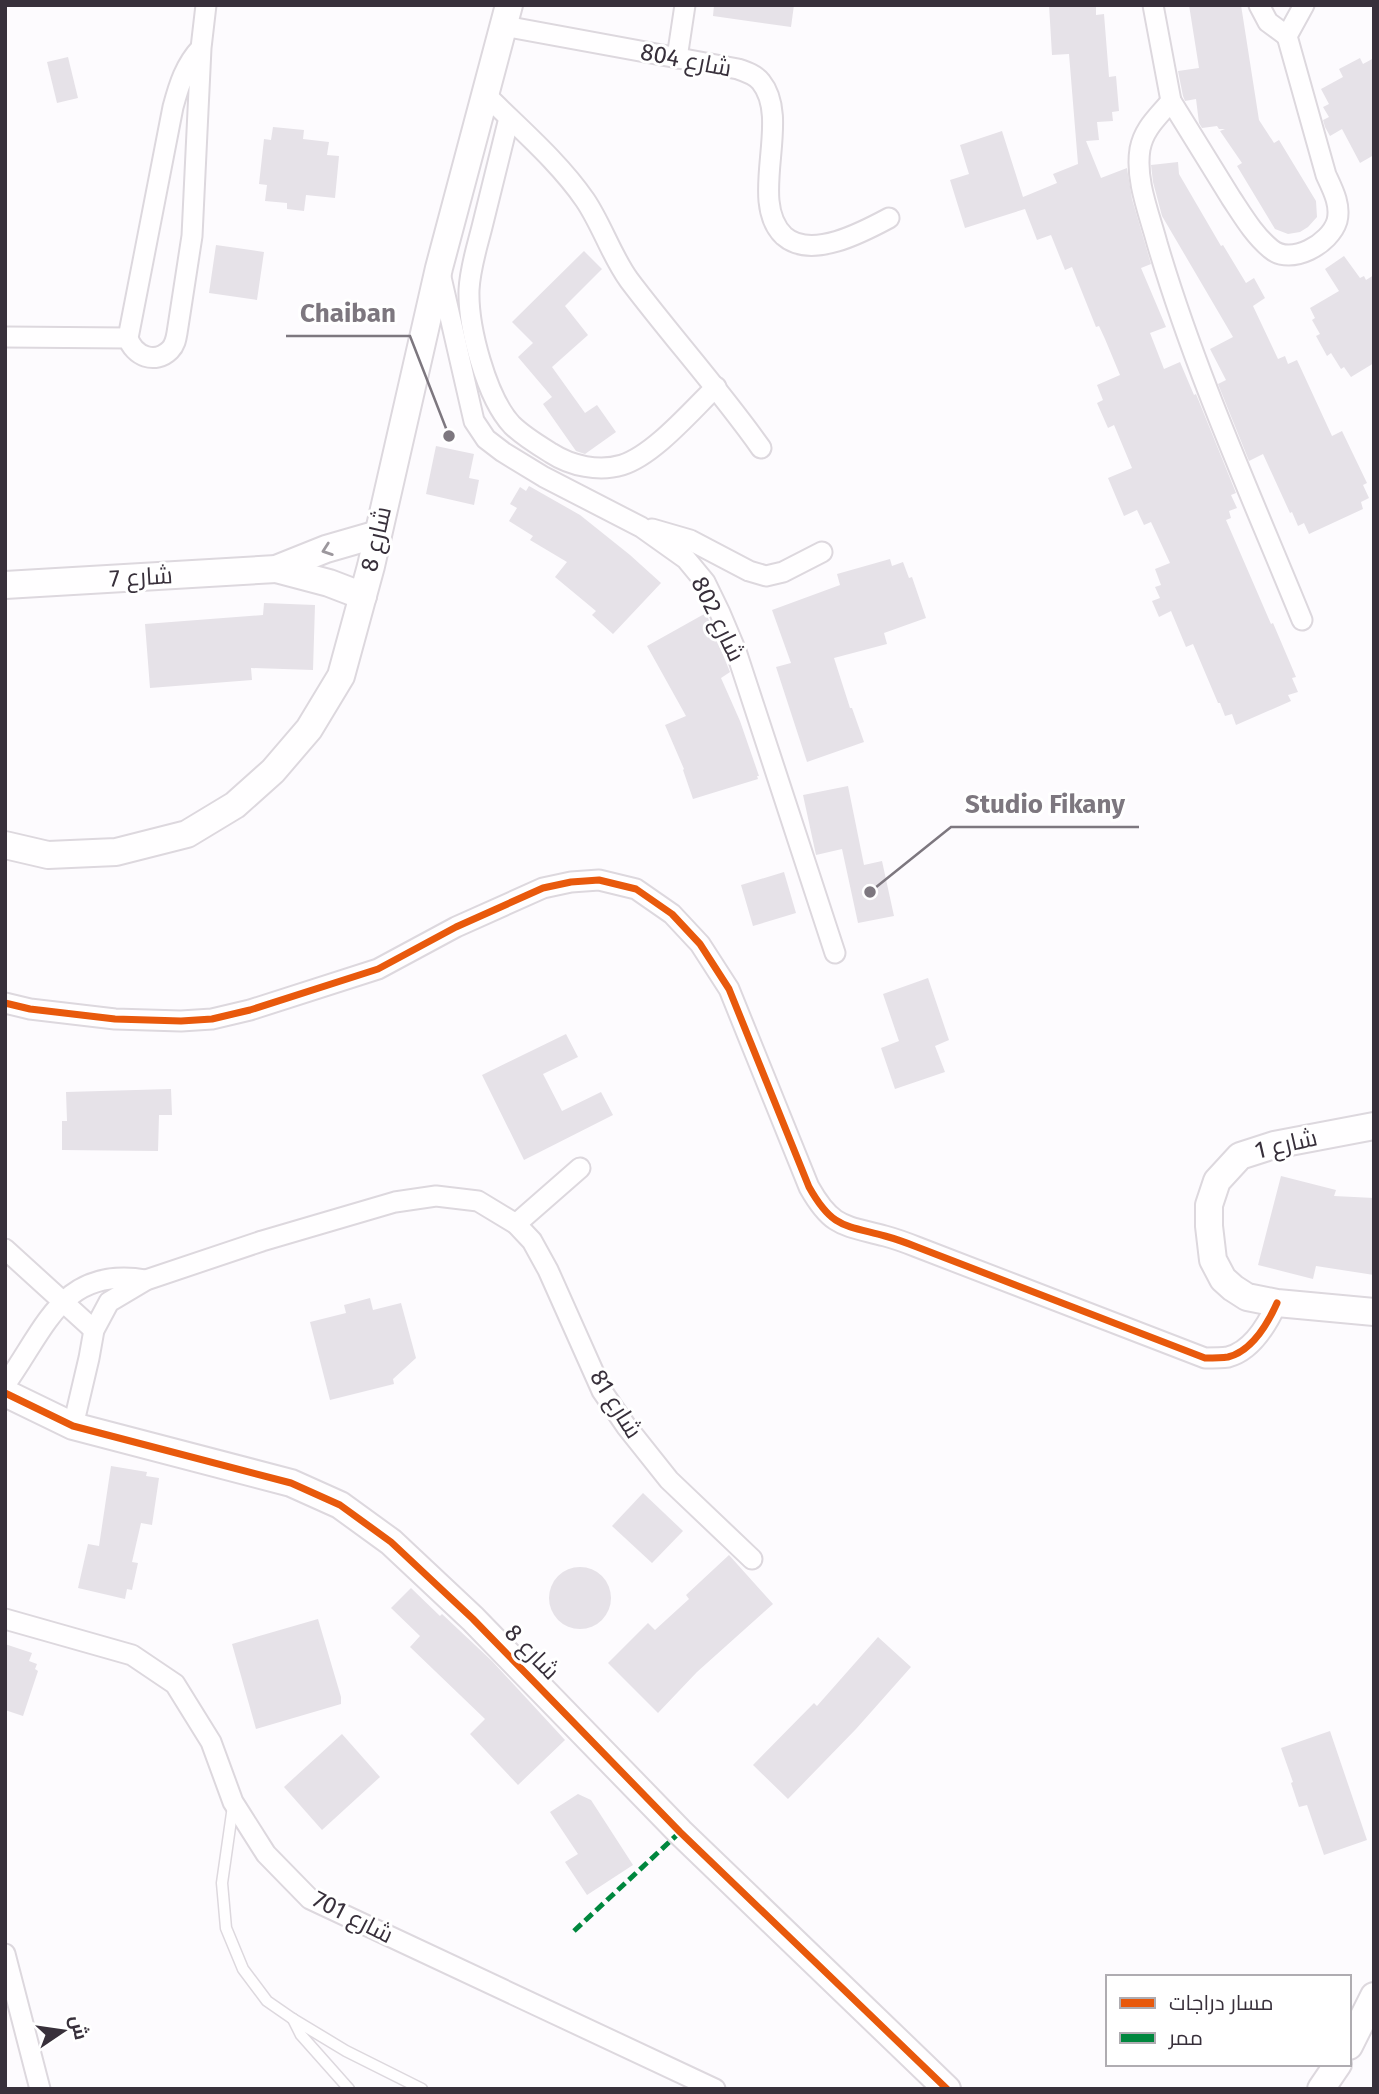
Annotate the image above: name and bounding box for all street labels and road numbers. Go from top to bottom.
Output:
street label: شارع 804 [638,37,734,85]
street label: شارع 8 [355,504,399,575]
street label: شارع 7 [109,561,174,595]
street label: شارع 802 [684,572,751,667]
street label: شارع 1 [1252,1123,1320,1167]
street label: شارع 81 [582,1364,648,1445]
street label: شارع 8 [498,1619,565,1687]
street label: شارع 701 [307,1885,398,1951]

